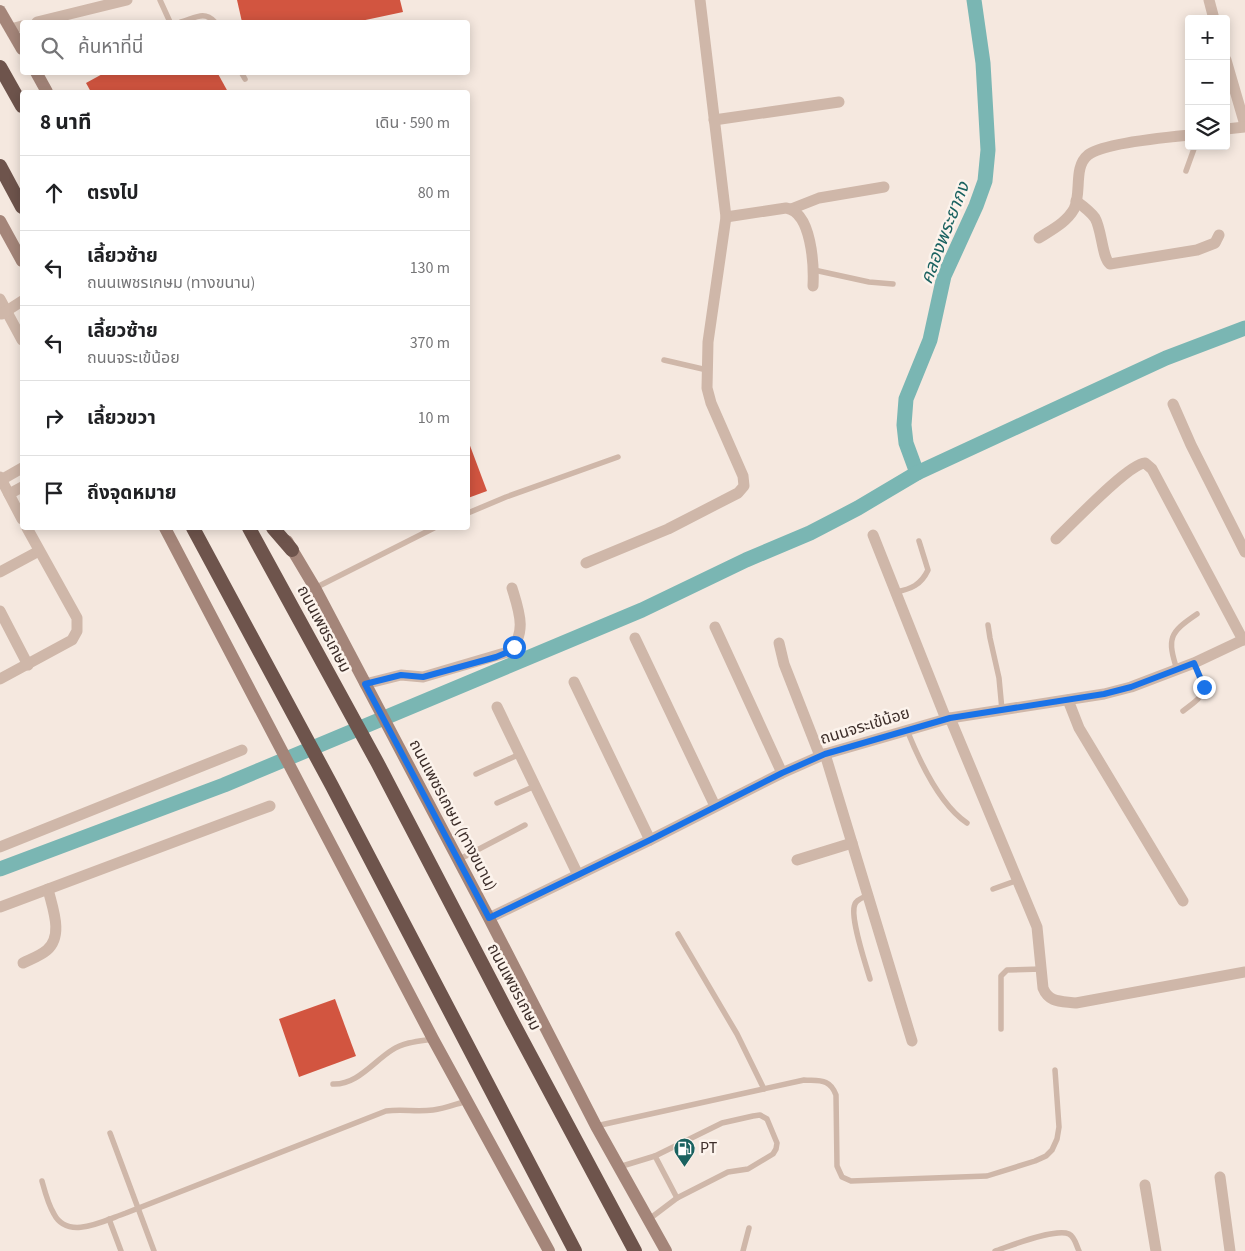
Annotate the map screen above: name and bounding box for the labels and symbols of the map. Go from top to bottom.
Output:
water label: คลองพระยากง [914,177,976,288]
street label: ถนนเพชรเกษม [292,582,356,676]
route start [503,636,526,659]
route end [1193,676,1216,699]
street label: ถนนจระเข้น้อย [817,702,913,750]
street label: ถนนเพชรเกษม (ทางขนาน) [404,736,502,894]
street label: ถนนเพชรเกษม [482,940,546,1034]
fuel station icon: PT [672,1136,696,1167]
place label: PT [700,1137,718,1159]

